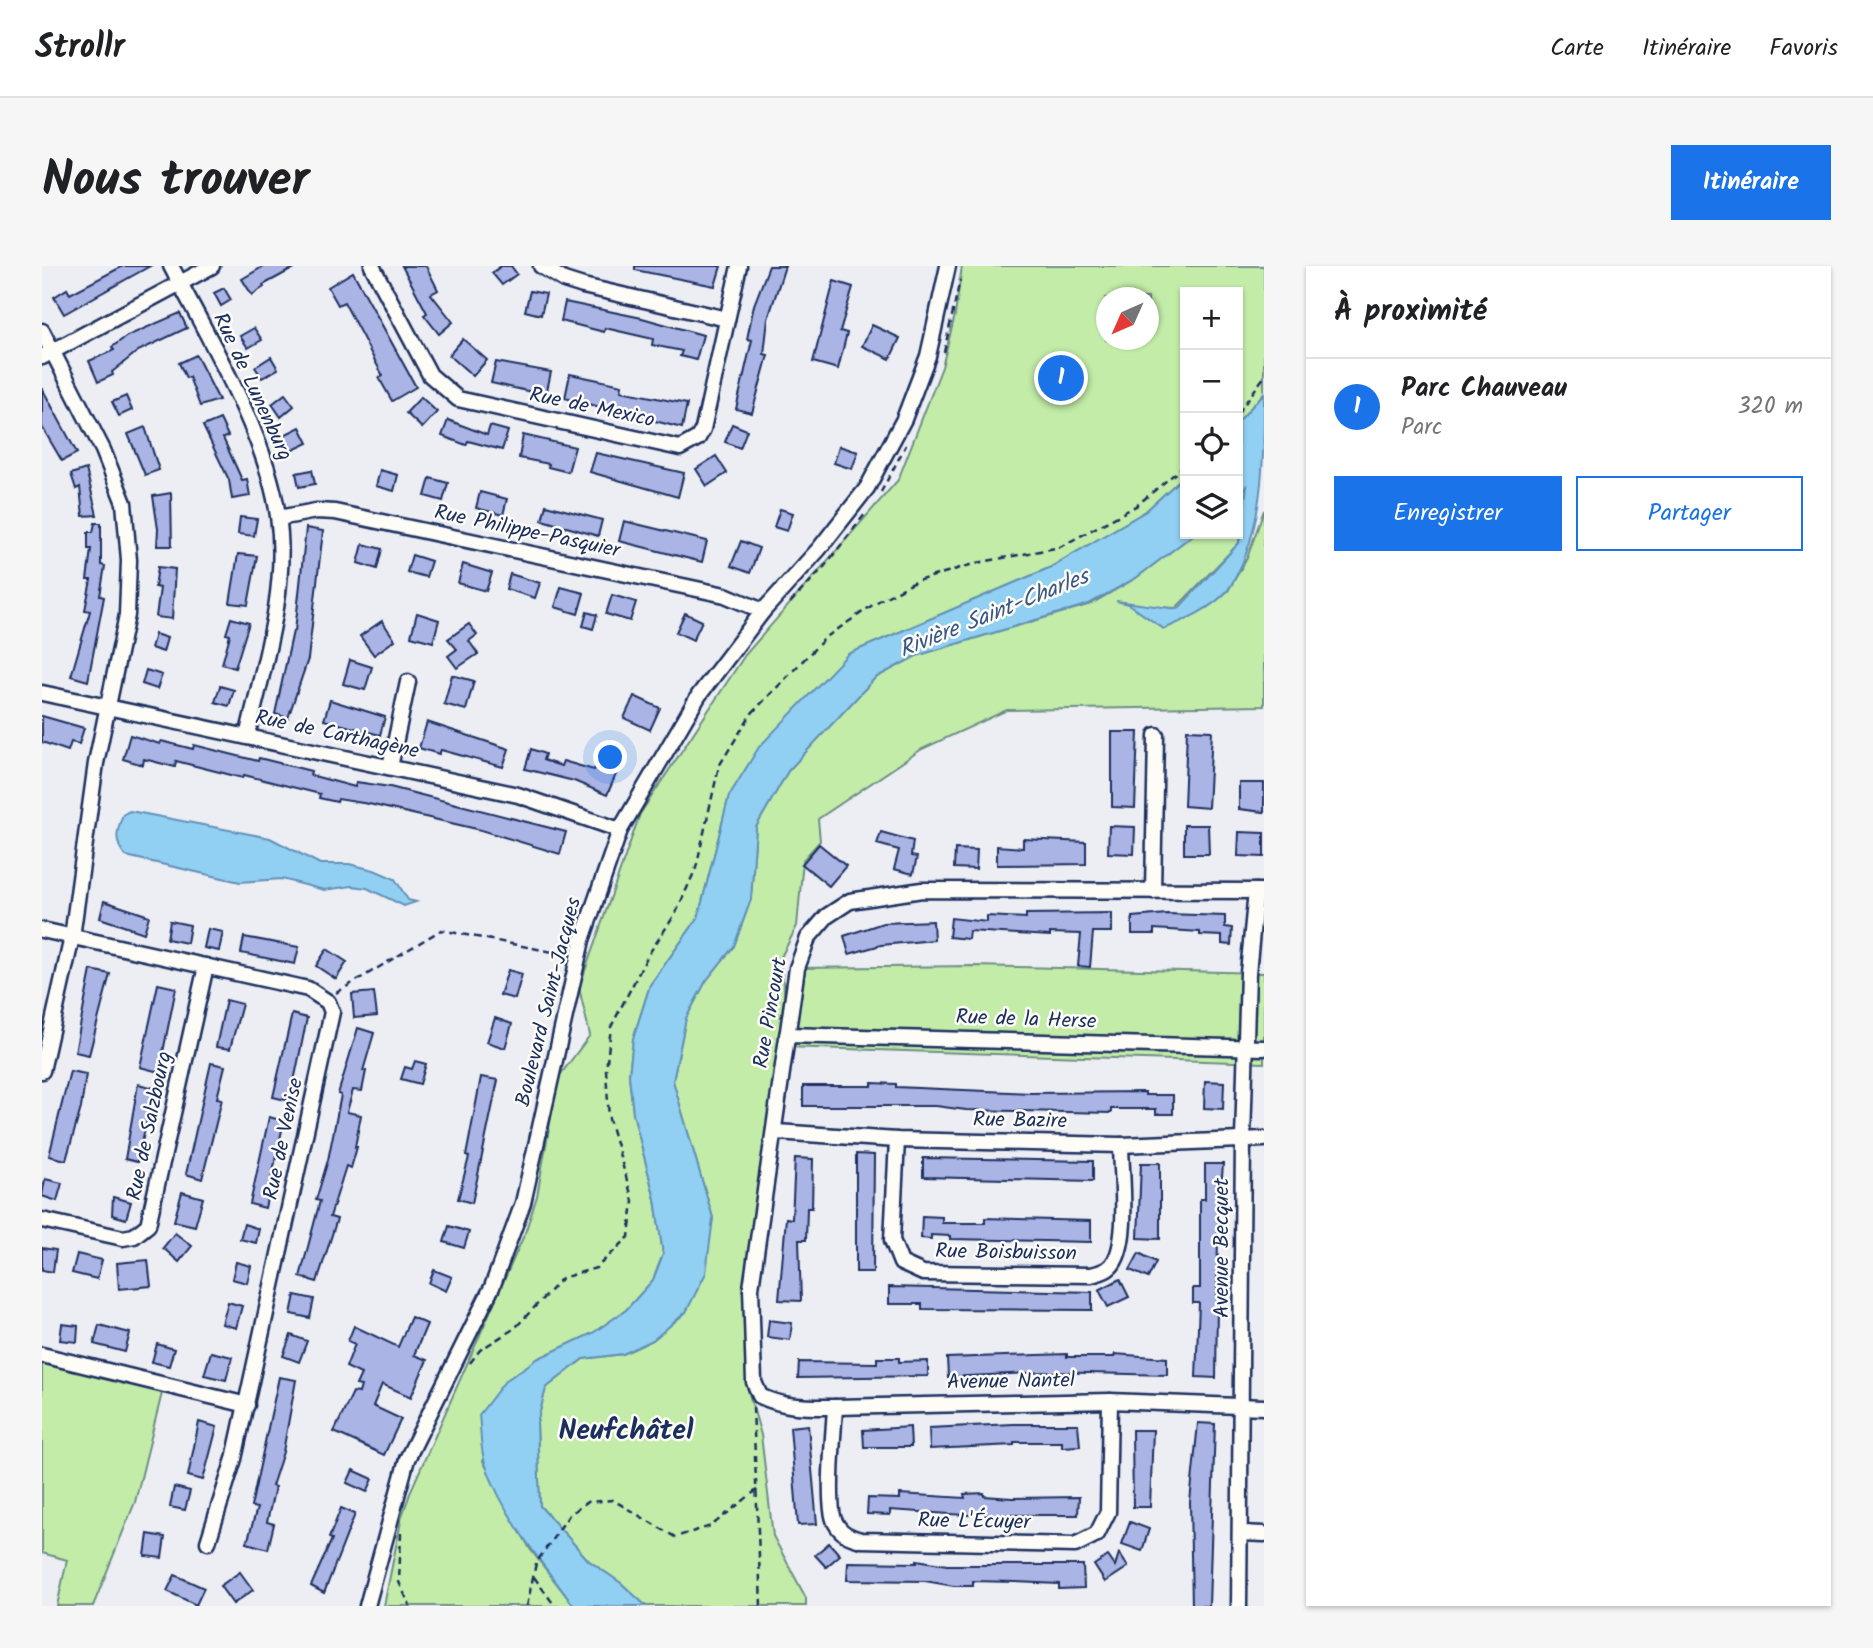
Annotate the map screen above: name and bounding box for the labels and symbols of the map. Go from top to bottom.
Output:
north arrow [1096,287,1159,350]
street label: Rue de Lunenburg [203,308,301,466]
pin: 1 [1038,352,1084,404]
street label: Rue de Mexico [526,379,658,437]
street label: Rue Philippe-Pasquier [431,496,624,568]
water label: Rivière Saint-Charles [894,559,1096,668]
street label: Rue de Carthagène [252,701,423,769]
your location [593,740,627,774]
street label: Boulevard Saint-Jacques [507,894,591,1110]
street label: Rue Pincourt [745,954,797,1071]
street label: Rue de la Herse [955,1001,1098,1039]
street label: Rue de Salzbourg [118,1048,182,1204]
street label: Rue de Venise [255,1074,313,1203]
street label: Rue Bazire [973,1104,1068,1138]
street label: Avenue Becquet [1206,1177,1239,1318]
street label: Rue Boisbuisson [935,1235,1077,1271]
street label: Avenue Nantel [947,1364,1075,1400]
district label: Neufchâtel [559,1409,694,1454]
street label: Rue L'Écuyer [917,1505,1032,1539]

